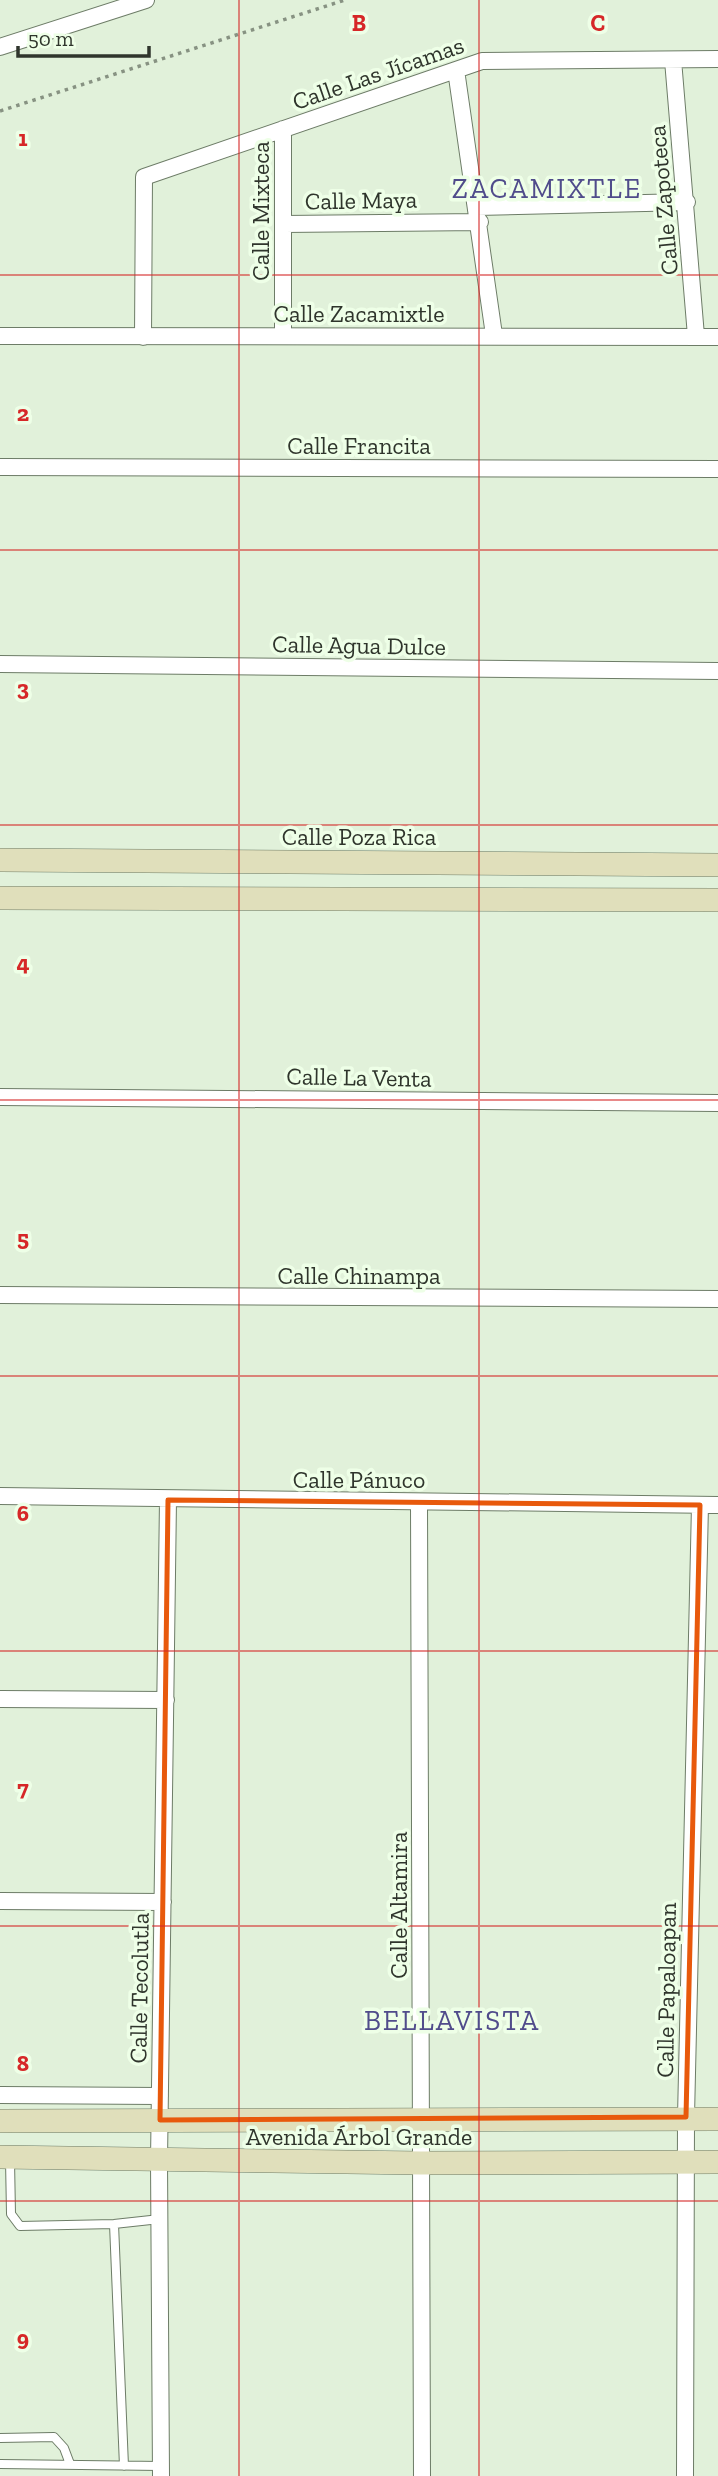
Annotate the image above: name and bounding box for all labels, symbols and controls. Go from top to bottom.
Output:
text: B [352,9,366,37]
text: C [591,9,605,37]
scale bar [18,14,149,58]
text: 50 m [28,26,74,51]
street label: Calle Las Jícamas [288,30,468,116]
street label: Calle Zapoteca [642,123,684,276]
text: 1 [18,124,28,152]
street label: Calle Mixteca [246,141,275,281]
district label: ZACAMIXTLE [452,172,642,205]
street label: Calle Maya [305,185,418,215]
street label: Calle Zacamixtle [273,299,445,328]
text: 2 [17,399,29,427]
street label: Calle Francita [287,431,431,460]
street label: Calle Agua Dulce [272,629,446,661]
text: 3 [17,674,29,702]
street label: Calle Poza Rica [282,822,437,851]
text: 4 [16,949,30,977]
street label: Calle La Venta [286,1061,432,1093]
text: 5 [17,1224,29,1252]
street label: Calle Chinampa [277,1261,441,1290]
street label: Calle Pánuco [293,1465,425,1494]
text: 6 [17,1499,29,1527]
text: 7 [17,1774,29,1802]
street label: Calle Altamira [384,1831,413,1979]
street label: Calle Papaloapan [650,1902,682,2078]
street label: Calle Tecolutla [123,1912,155,2064]
district label: BELLAVISTA [364,2004,540,2037]
text: 8 [17,2049,29,2077]
street label: Avenida Árbol Grande [246,2122,472,2151]
text: 9 [17,2324,29,2352]

